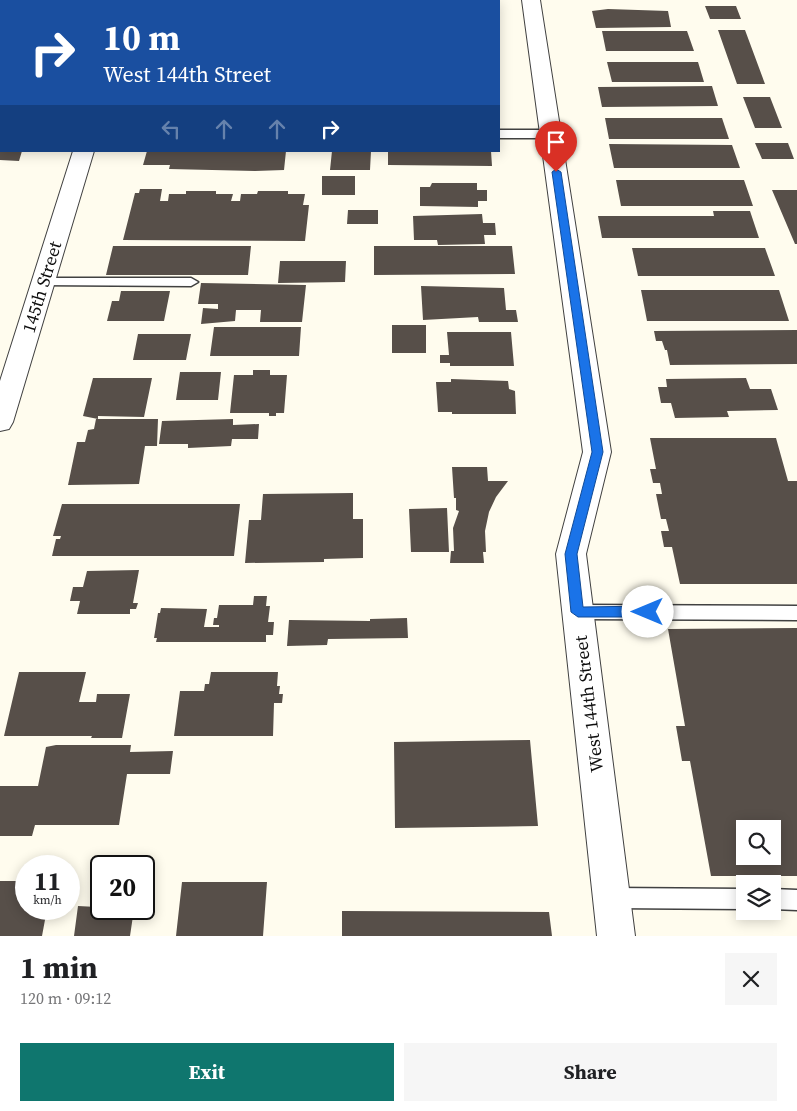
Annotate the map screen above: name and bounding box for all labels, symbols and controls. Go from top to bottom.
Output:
text: 10 m [103,14,180,62]
icon: right [20,20,85,85]
text: West 144th Street [103,59,271,89]
icon: left [157,115,185,143]
icon: ahead [210,115,238,143]
icon: ahead [263,115,291,143]
icon: right [316,115,344,143]
pin [535,121,577,172]
icon: arrive [542,128,570,156]
street label: 145th Street [16,238,67,336]
position arrow [621,585,673,637]
street label: West 144th Street [568,634,609,774]
map controls [736,820,781,920]
button: search [736,820,781,865]
speed limit sign: 20 [90,855,155,920]
text: 11 [34,864,61,898]
button: layers [736,875,781,920]
text: km/h [33,892,62,908]
text: 1 min [20,947,98,988]
button: close [725,953,777,1005]
text: 120 m · 09:12 [20,987,111,1009]
button: Exit [20,1043,394,1101]
button: Share [404,1043,777,1101]

